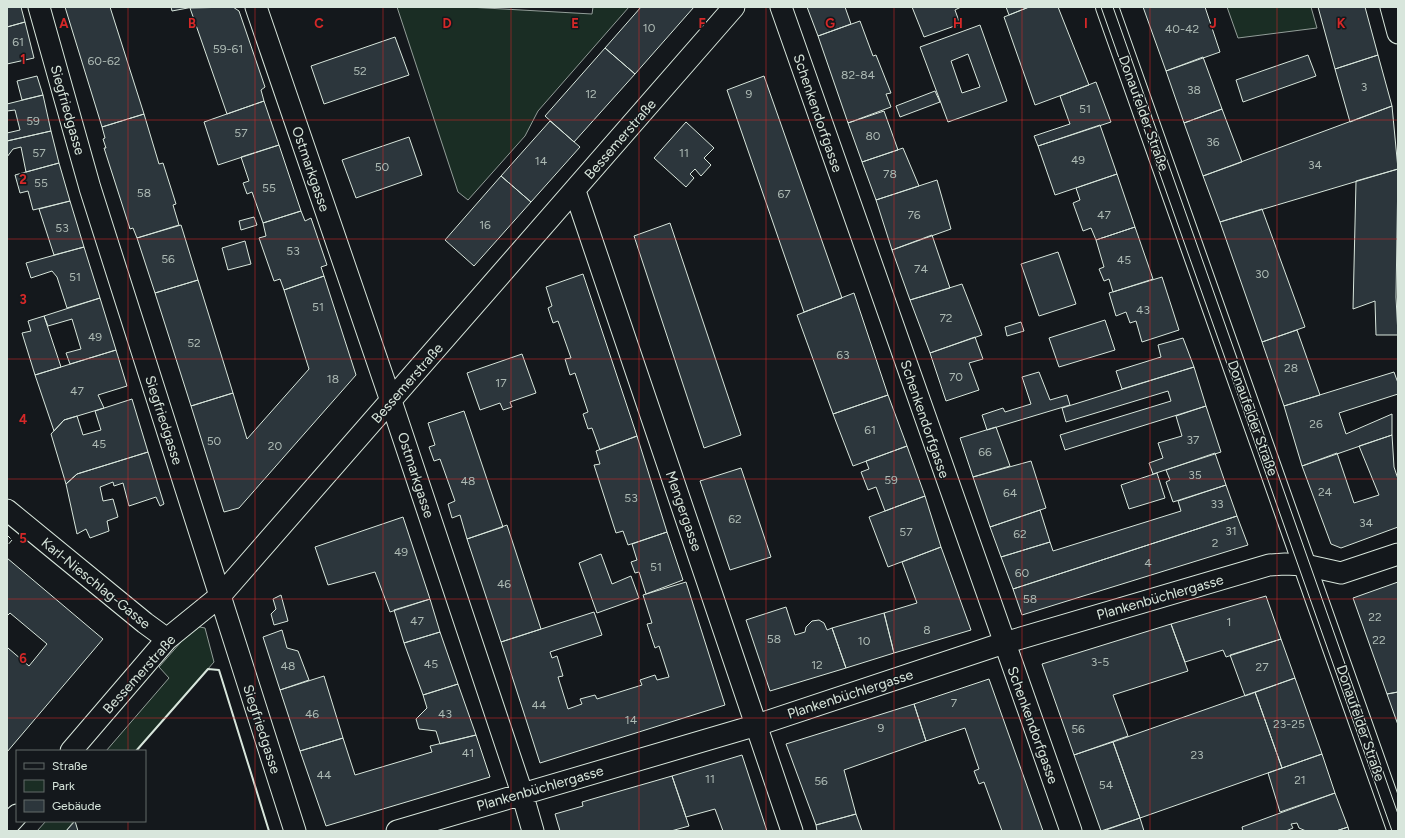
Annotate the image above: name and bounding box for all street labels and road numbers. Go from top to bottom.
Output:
street label: Schenkendorfgasse [789,52,846,175]
street label: Donaufelder Straße [1115,53,1172,174]
street label: Siegfriedgasse [47,63,89,157]
street label: Bessemerstraße [581,96,660,183]
street label: Ostmarkgasse [288,124,333,214]
street label: Bessemerstraße [368,340,447,427]
street label: Schenkendorfgasse [896,358,953,481]
street label: Donaufelder Straße [1224,358,1281,479]
street label: Siegfriedgasse [141,373,186,467]
street label: Ostmarkgasse [394,430,437,521]
street label: Mengergasse [662,469,705,554]
street label: Karl-Nieschlag-Gasse [38,534,154,633]
street label: Plankenbüchlergasse [1095,571,1226,624]
street label: Bessemerstraße [99,631,180,717]
street label: Donaufelder Straße [1333,663,1388,784]
street label: Schenkendorfgasse [1003,664,1062,787]
street label: Plankenbüchlergasse [785,666,915,723]
street label: Siegfriedgasse [239,682,284,776]
street label: Plankenbüchlergasse [475,762,606,815]

